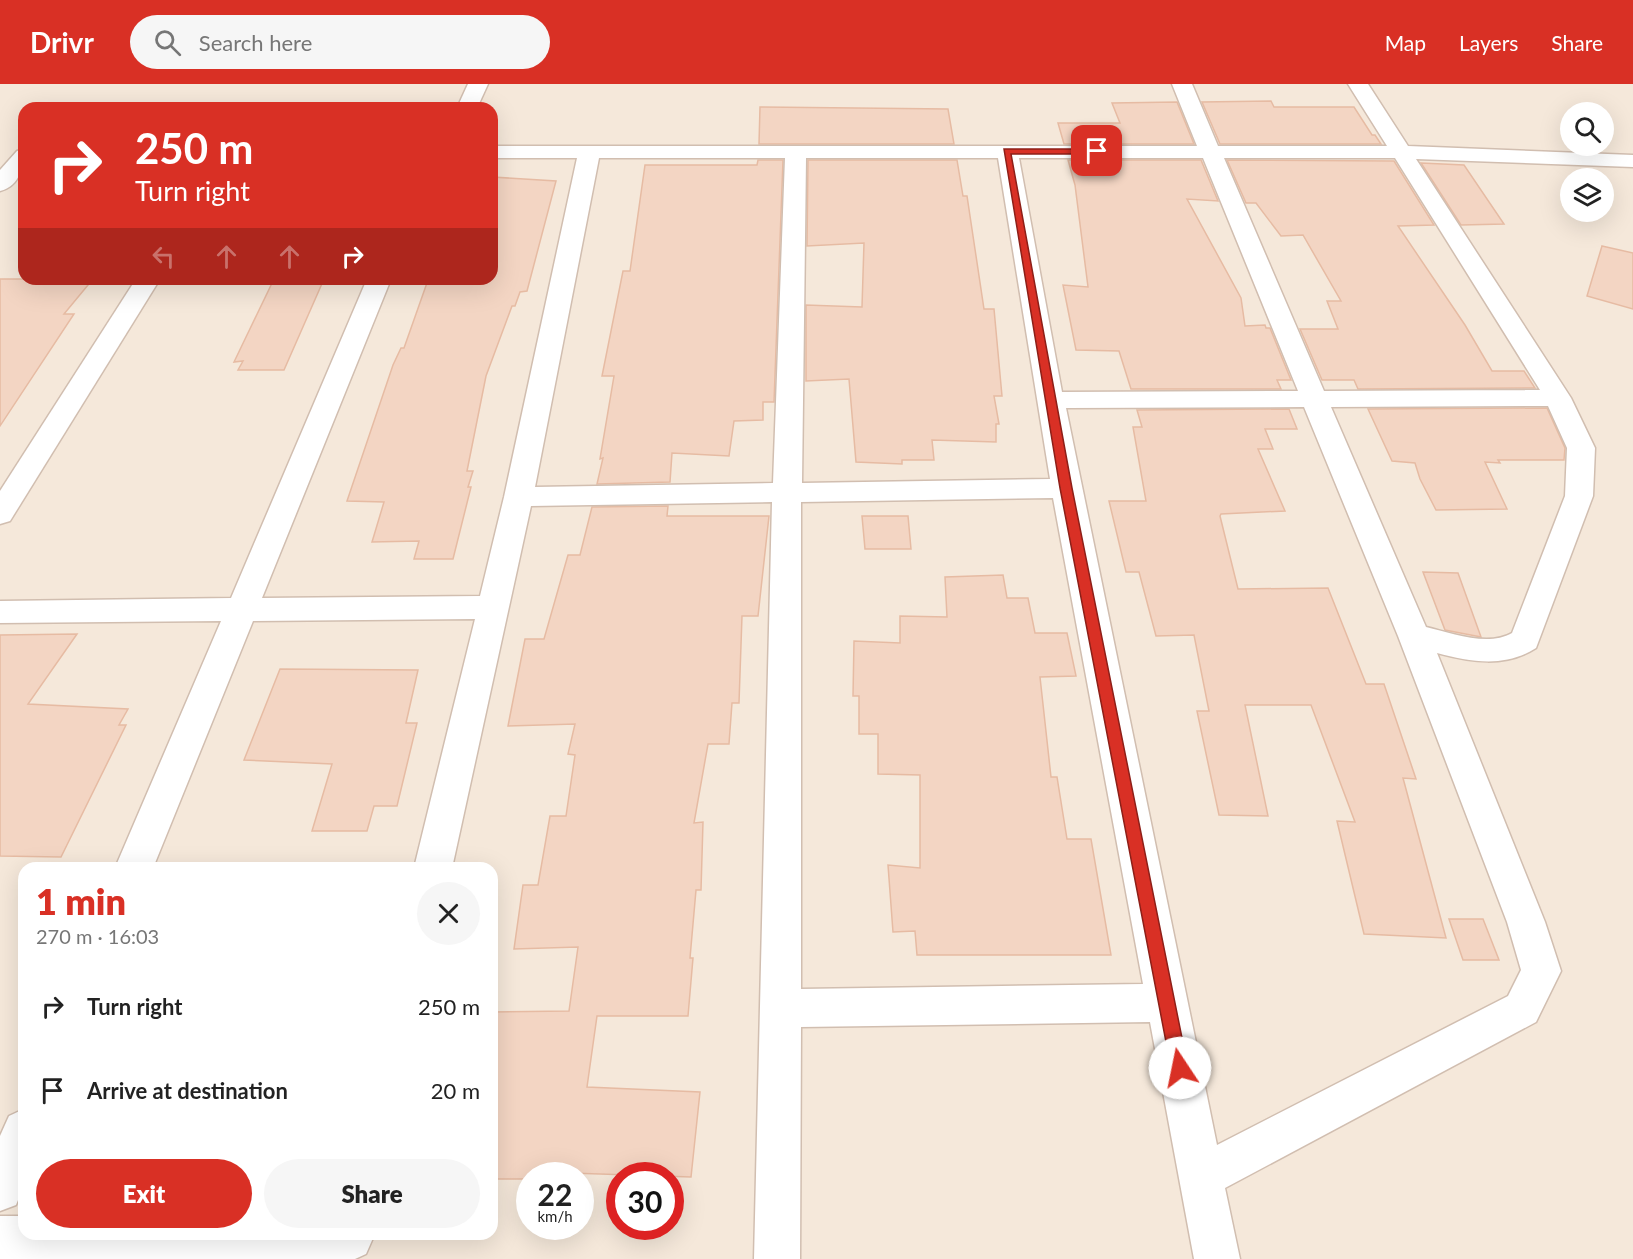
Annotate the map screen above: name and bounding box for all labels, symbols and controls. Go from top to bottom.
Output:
search box [130,15,550,69]
text: Drivr [30,25,94,59]
icon: search [151,26,184,59]
text: Search here [199,29,312,56]
text: Map [1385,30,1426,55]
text: Layers [1459,30,1518,55]
text: Share [1551,30,1603,55]
map controls [1560,102,1614,222]
button: search [1560,102,1614,156]
text: 250 m [135,123,253,173]
pin [1071,125,1122,176]
icon: right [36,126,114,204]
icon: arrive [1080,134,1113,167]
button: layers [1560,168,1614,222]
text: Turn right [135,174,250,207]
icon: left [147,240,180,273]
icon: ahead [210,240,243,273]
icon: ahead [273,240,306,273]
icon: right [336,240,369,273]
text: 1 min [36,879,126,923]
button: close [417,882,480,945]
text: 270 m · 16:03 [36,924,159,948]
icon: right [36,990,69,1023]
text: Turn right [87,993,182,1020]
text: 250 m [418,993,480,1020]
position arrow [1148,1036,1212,1100]
icon: arrive [36,1074,69,1107]
text: Arrive at destination [87,1077,288,1104]
text: 20 m [431,1077,480,1104]
button: Exit [36,1159,252,1228]
button: Share [264,1159,480,1228]
speed limit sign: 30 [606,1162,684,1240]
text: 22 [538,1176,572,1212]
text: km/h [537,1207,573,1225]

